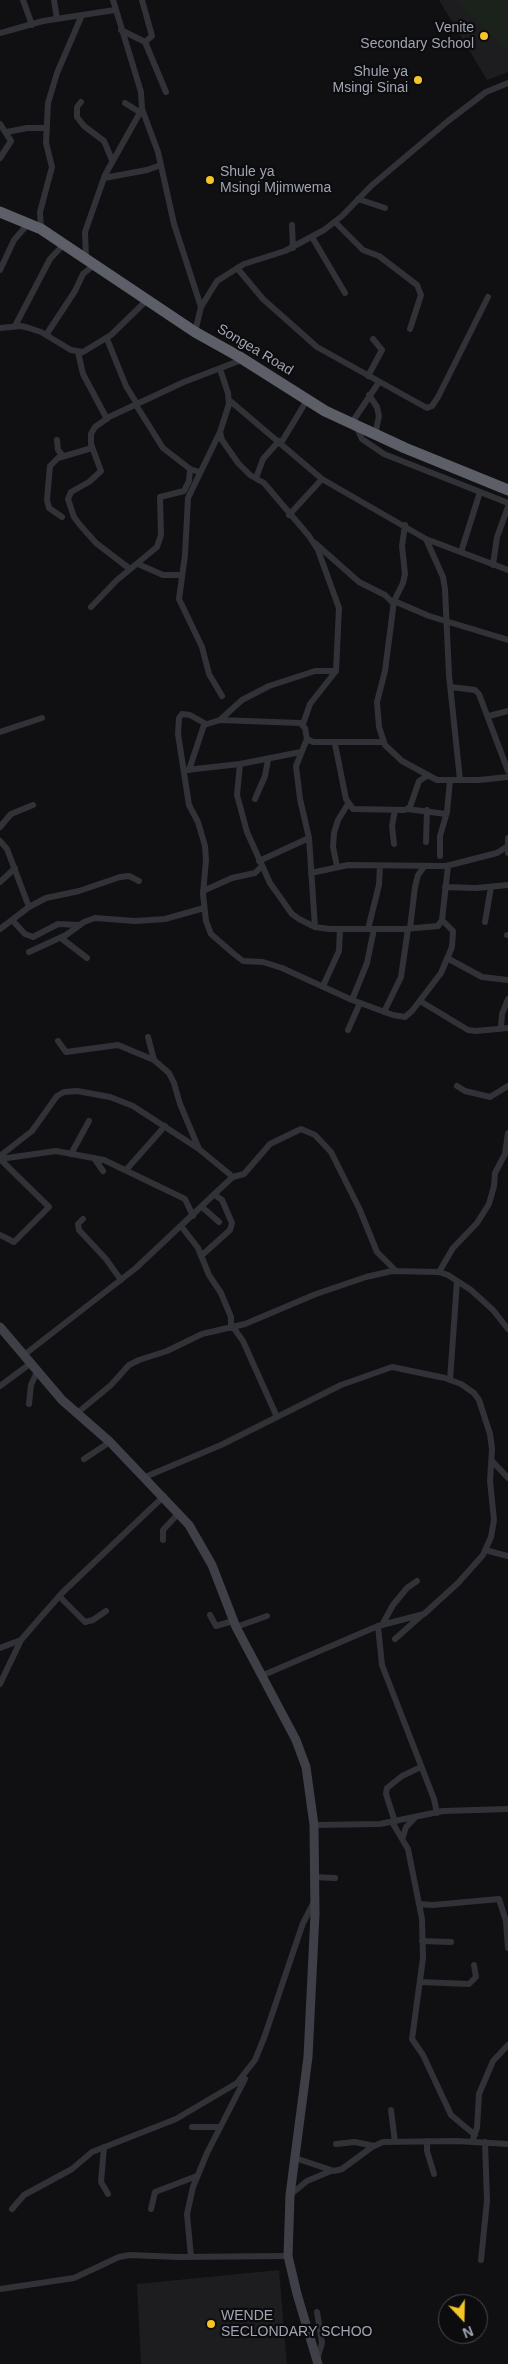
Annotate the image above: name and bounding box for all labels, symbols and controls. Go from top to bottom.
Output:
place label: Venite Secondary School [360,20,474,52]
marker: Venite Secondary School [478,30,490,42]
place label: Shule ya Msingi Sinai [333,64,408,96]
marker: Shule ya Msingi Sinai [412,74,424,86]
place label: Shule ya Msingi Mjimwema [220,164,331,196]
marker: Shule ya Msingi Mjimwema [204,174,216,186]
street label: Songea Road [214,321,296,379]
north arrow [438,2294,488,2344]
place label: WENDE SECLONDARY SCHOO [221,2308,372,2340]
marker: WENDE SECLONDARY SCHOO [205,2318,217,2330]
text: N [460,2323,476,2341]

